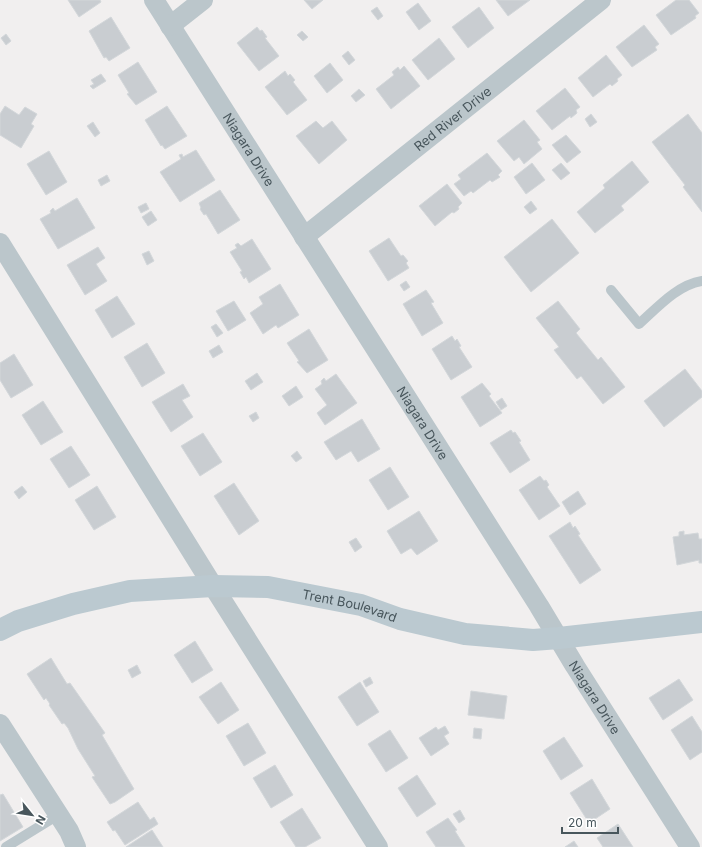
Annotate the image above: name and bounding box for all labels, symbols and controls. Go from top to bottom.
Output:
street label: Red River Drive [411,83,494,154]
street label: Niagara Drive [220,110,278,189]
street label: Niagara Drive [393,383,452,463]
street label: Trent Boulevard [301,586,399,625]
street label: Niagara Drive [566,658,624,737]
north arrow [12,795,52,835]
scale bar [562,809,618,835]
text: N [33,813,49,827]
text: 20 m [568,815,597,830]

